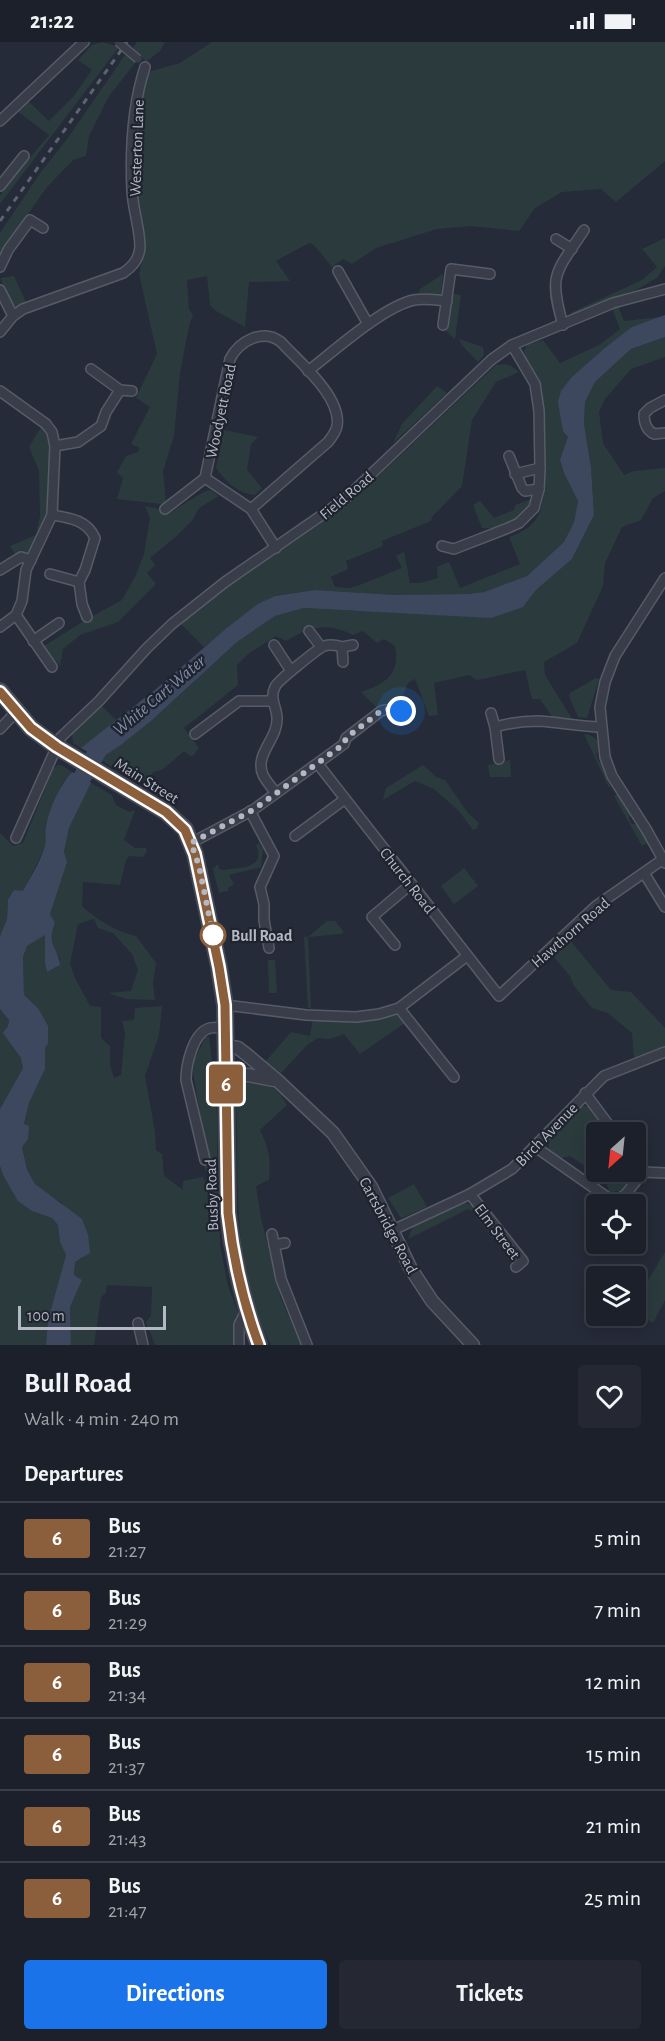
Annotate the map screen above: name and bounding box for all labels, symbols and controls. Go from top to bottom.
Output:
text: 21:22 [30,10,74,32]
street label: Westerton Lane [127,99,147,197]
street label: Woodyett Road [203,362,240,460]
street label: Field Road [317,469,377,523]
water label: White Cart Water [110,651,210,739]
your location [386,696,416,726]
street label: Main Street [112,755,181,807]
street label: Church Road [377,845,438,917]
street label: Hawthorn Road [529,895,613,971]
marker: Bull Road [200,922,226,948]
place label: Bull Road [231,928,293,944]
line badge: 6 [206,1064,246,1104]
text: 6 [221,1074,231,1095]
street label: Birch Avenue [513,1100,581,1170]
north arrow [586,1122,646,1182]
map controls [586,1122,646,1326]
street label: Busby Road [203,1159,222,1231]
street label: Cartsbridge Road [356,1175,420,1276]
button: locate [586,1194,646,1254]
street label: Elm Street [471,1201,523,1262]
button: layers [586,1266,646,1326]
scale bar [18,1303,166,1330]
text: 100 m [27,1308,65,1324]
button: heart [578,1365,641,1428]
text: Bull Road [24,1370,131,1398]
text: Walk · 4 min · 240 m [24,1409,179,1429]
text: Departures [24,1463,124,1485]
text: Bus [108,1515,141,1537]
text: 5 min [594,1527,641,1549]
text: 6 [52,1528,62,1549]
text: 21:27 [108,1541,146,1561]
text: Bus [108,1587,141,1609]
text: 7 min [594,1599,641,1621]
text: 6 [52,1600,62,1621]
text: 21:29 [108,1613,147,1633]
text: Bus [108,1659,141,1681]
text: 12 min [586,1671,641,1693]
text: 6 [52,1672,62,1693]
text: 21:34 [108,1685,146,1705]
text: Bus [108,1731,141,1753]
text: 15 min [586,1743,641,1765]
text: 6 [52,1744,62,1765]
text: 21:37 [108,1757,145,1777]
text: Bus [108,1803,141,1825]
text: 21 min [586,1815,641,1837]
text: 6 [52,1816,62,1837]
text: 21:43 [108,1829,146,1849]
text: Bus [108,1875,141,1897]
text: 25 min [584,1887,641,1909]
text: 6 [52,1888,62,1909]
text: 21:47 [108,1901,147,1921]
button: Directions [24,1960,327,2029]
button: Tickets [339,1960,641,2029]

